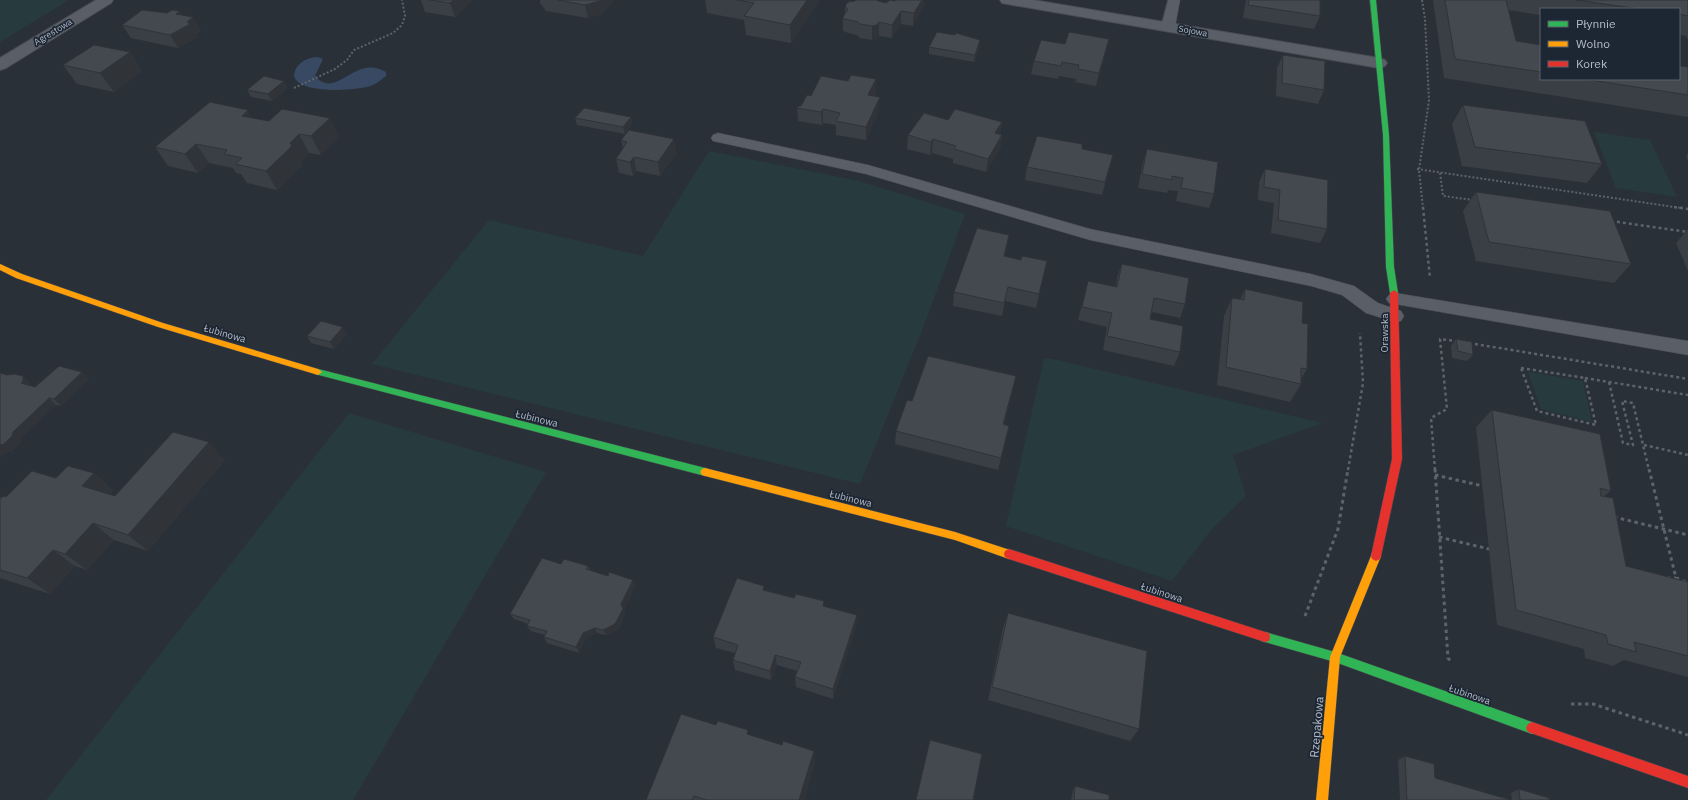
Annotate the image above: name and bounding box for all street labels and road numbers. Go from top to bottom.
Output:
street label: Agrestowa [32,16,74,47]
street label: Sojowa [1178,23,1209,38]
street label: Orawska [1378,313,1391,353]
street label: Łubinowa [201,321,248,346]
street label: Łubinowa [513,407,560,430]
street label: Łubinowa [827,487,874,510]
street label: Łubinowa [1138,579,1185,606]
street label: Łubinowa [1446,681,1493,708]
street label: Rzepakowa [1306,695,1327,758]

